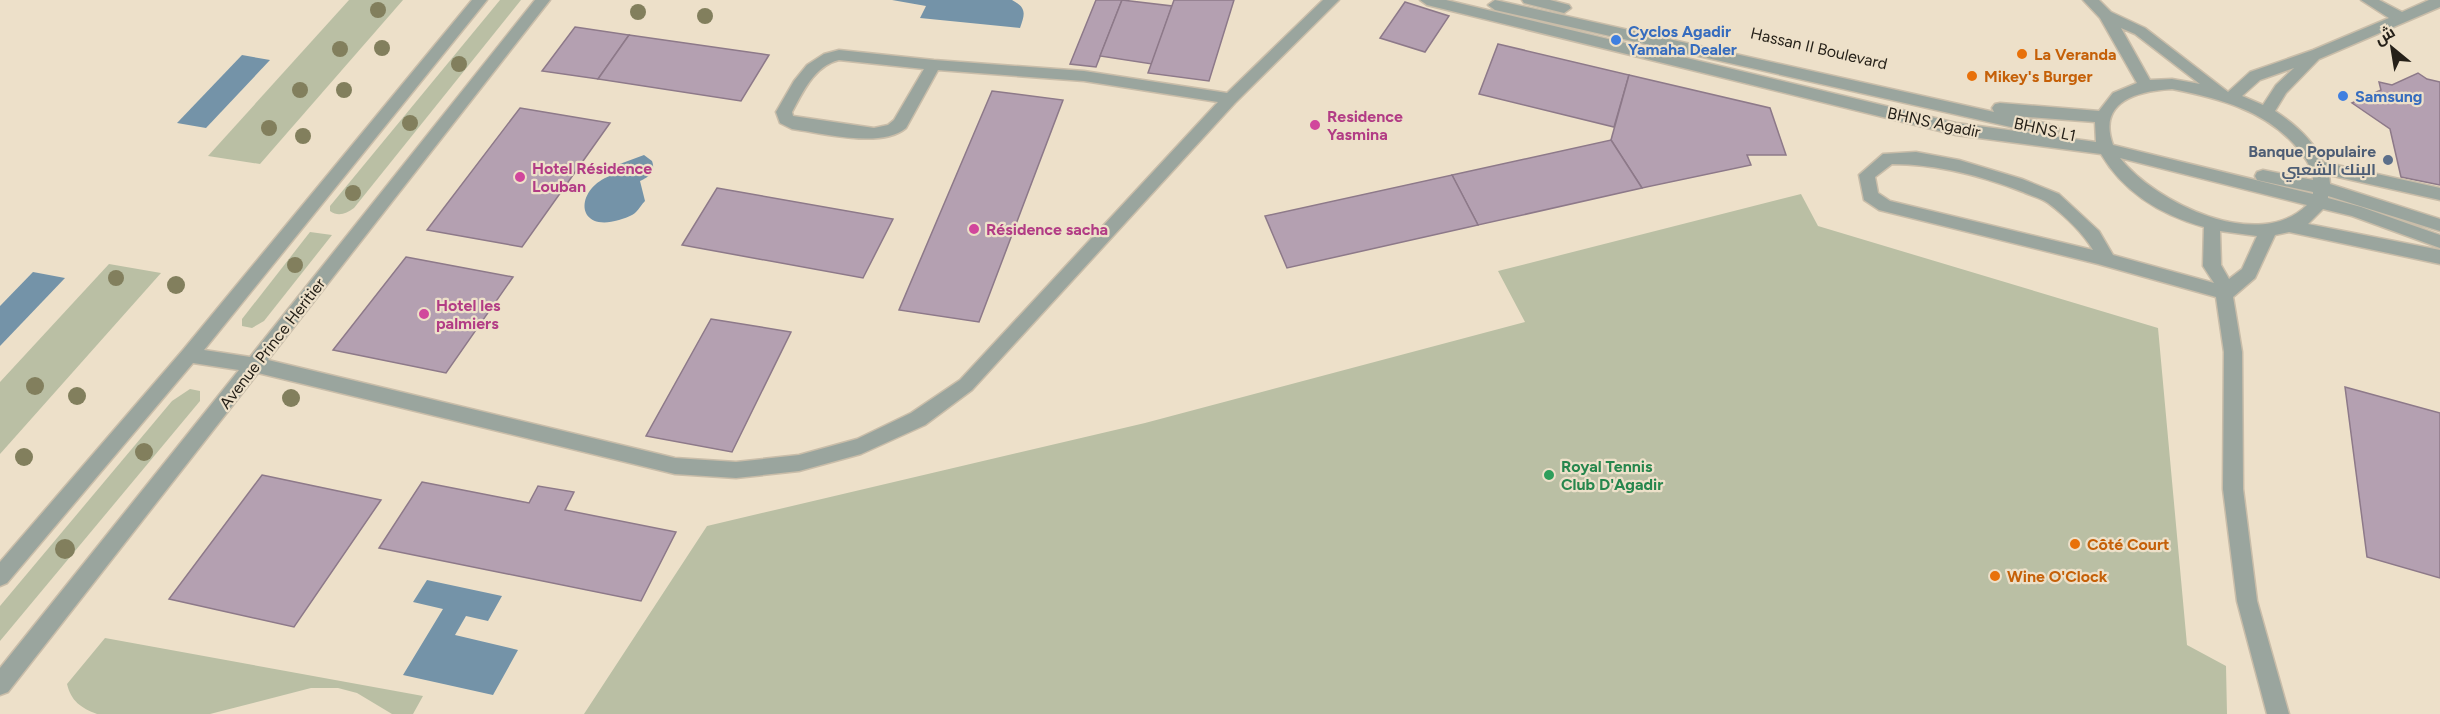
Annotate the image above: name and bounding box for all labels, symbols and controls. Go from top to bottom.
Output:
north arrow [2362,18,2422,78]
place label: Cyclos Agadir Yamaha Dealer [1628,22,1737,59]
text: ش [2371,22,2398,49]
street label: Hassan II Boulevard [1749,23,1889,73]
marker: Cyclos Agadir Yamaha Dealer [1609,33,1623,47]
place label: La Veranda [2034,45,2116,64]
marker: La Veranda [2015,47,2029,61]
place label: Mikey's Burger [1984,67,2093,86]
marker: Mikey's Burger [1965,69,1979,83]
place label: Samsung [2355,87,2422,106]
marker: Samsung [2336,89,2350,103]
street label: BHNS Agadir [1886,103,1983,142]
place label: Residence Yasmina [1327,107,1403,144]
street label: BHNS L1 [2012,114,2078,145]
marker: Residence Yasmina [1308,118,1322,132]
place label: Banque Populaire البنك الشعبي [2248,142,2376,182]
marker: Banque Populaire البنك الشعبي [2381,153,2395,167]
place label: Hotel Résidence Louban [532,159,652,196]
marker: Hotel Résidence Louban [513,170,527,184]
place label: Résidence sacha [986,220,1108,239]
marker: Résidence sacha [967,222,981,236]
street label: Avenue Prince Heritier [216,274,330,412]
place label: Hotel les palmiers [436,296,501,333]
marker: Hotel les palmiers [417,307,431,321]
place label: Royal Tennis Club D'Agadir [1561,457,1663,494]
marker: Royal Tennis Club D'Agadir [1542,468,1556,482]
place label: Côté Court [2087,535,2169,554]
marker: Côté Court [2068,537,2082,551]
place label: Wine O'Clock [2007,567,2108,586]
marker: Wine O'Clock [1988,569,2002,583]

